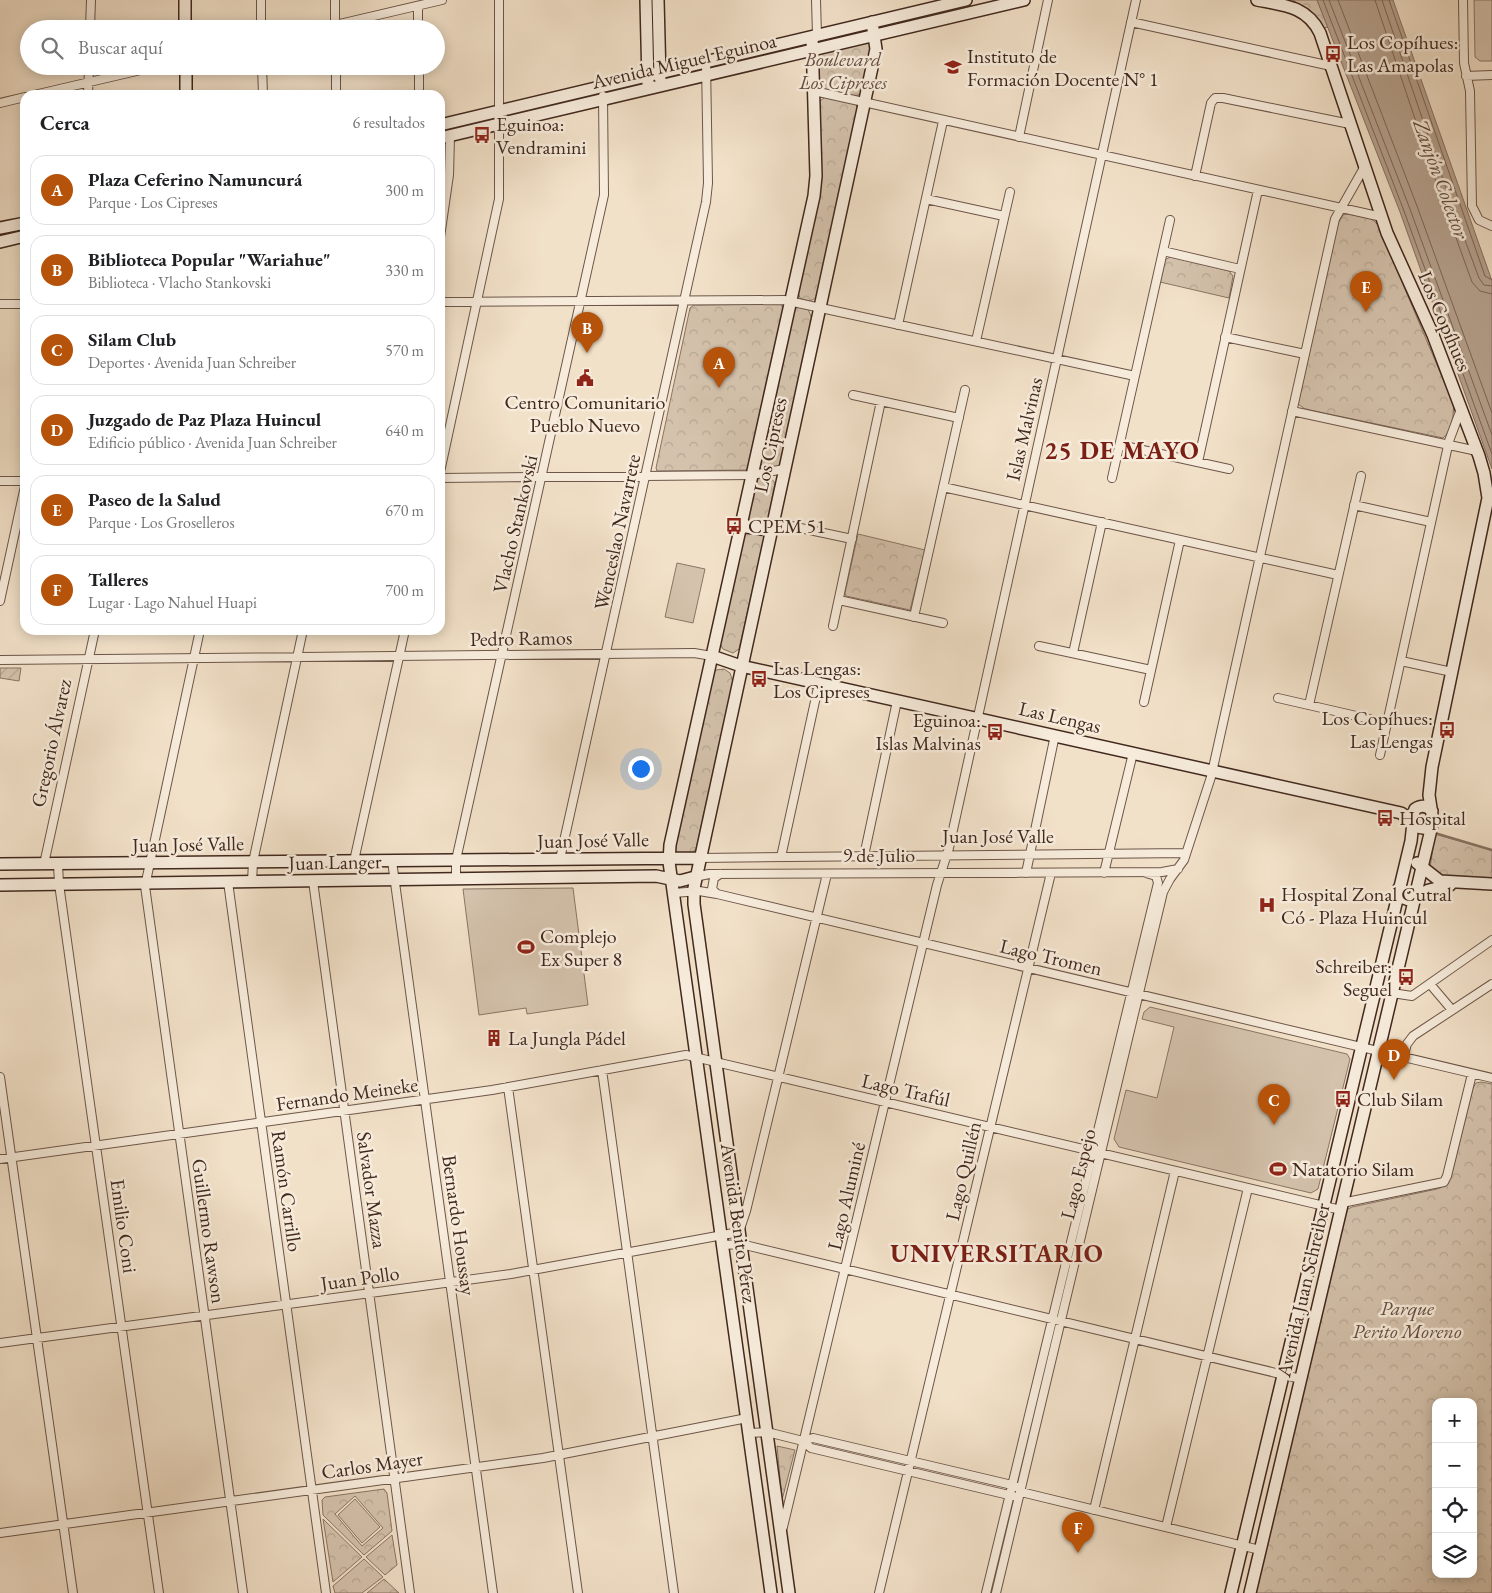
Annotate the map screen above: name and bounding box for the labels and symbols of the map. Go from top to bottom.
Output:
street label: Avenida Miguel Eguinoa [588,27,779,95]
place label: Los Copíhues: Las Amapolas [1347,29,1458,78]
place label: Instituto de Formación Docente N° 1 [967,43,1159,92]
bus stop icon: Los Copíhues: Las Amapolas [1323,44,1343,64]
park label: Boulevard Los Cipreses [798,46,887,95]
school or university icon: Instituto de Formación Docente N° 1 [943,57,963,77]
place label: Eguinoa: Vendramini [496,111,587,160]
water label: Zanjón Colector [1407,114,1476,243]
bus stop icon: Eguinoa: Vendramini [472,125,492,145]
street label: Los Copíhues [1412,267,1478,375]
pin: E [1350,271,1382,312]
pin: B [571,312,603,353]
pin: A [703,347,735,388]
public building icon: Centro Comunitario Pueblo Nuevo [575,368,595,388]
street label: Islas Malvinas [999,375,1049,483]
place label: Centro Comunitario Pueblo Nuevo [505,389,666,438]
street label: Los Cipreses [747,395,793,495]
district label: 25 DE MAYO [1044,434,1200,466]
street label: Vlacho Stankovski [486,452,544,596]
street label: Wenceslao Navarrete [588,452,646,612]
place label: CPEM 51 [748,513,826,539]
bus stop icon: CPEM 51 [724,516,744,536]
street label: Pedro Ramos [470,624,572,652]
place label: Las Lengas: Los Cipreses [773,655,870,704]
bus stop icon: Las Lengas: Los Cipreses [749,669,769,689]
street label: Gregorio Álvarez [25,676,77,809]
street label: Las Lengas [1016,695,1104,739]
place label: Los Copíhues: Las Lengas [1322,705,1433,754]
place label: Eguinoa: Islas Malvinas [875,707,981,756]
bus stop icon: Los Copíhues: Las Lengas [1437,720,1457,740]
bus stop icon: Eguinoa: Islas Malvinas [985,722,1005,742]
your location [628,756,654,782]
place label: Hospital [1399,805,1466,831]
bus stop icon: Hospital [1375,808,1395,828]
street label: Juan José Valle [940,823,1054,849]
street label: Juan José Valle [535,826,649,854]
street label: Juan José Valle [130,830,244,858]
street label: 9 de Julio [843,842,915,868]
street label: Juan Langer [286,848,382,876]
place label: Hospital Zonal Cutral Có - Plaza Huincul [1281,881,1452,930]
hospital icon: Hospital Zonal Cutral Có - Plaza Huincul [1257,895,1277,915]
place label: Complejo Ex Super 8 [540,923,622,972]
street label: Lago Tromen [997,933,1105,981]
sports icon: Complejo Ex Super 8 [516,937,536,957]
place label: Schreiber: Seguel [1315,953,1392,1002]
bus stop icon: Schreiber: Seguel [1396,967,1416,987]
place label: La Jungla Pádel [508,1025,626,1051]
building icon: La Jungla Pádel [484,1028,504,1048]
pin: D [1378,1039,1410,1080]
street label: Lago Trafúl [859,1067,953,1113]
street label: Fernando Meineke [274,1071,420,1117]
pin: C [1258,1084,1290,1125]
place label: Club Silam [1357,1086,1444,1112]
bus stop icon: Club Silam [1333,1089,1353,1109]
street label: Lago Quillén [939,1118,987,1223]
street label: Lago Espejo [1054,1126,1102,1222]
street label: Ramón Carrillo [266,1129,308,1253]
street label: Salvador Mazza [351,1130,393,1250]
street label: Lago Aluminé [821,1139,871,1253]
street label: Avenida Benito Pérez [715,1140,763,1305]
street label: Bernardo Houssay [436,1153,482,1297]
place label: Natatorio Silam [1292,1156,1415,1182]
street label: Guillermo Rawson [186,1157,232,1306]
sports icon: Natatorio Silam [1268,1159,1288,1179]
street label: Emilio Coni [105,1177,143,1275]
street label: Avenida Juan Schreiber [1270,1200,1336,1381]
district label: UNIVERSITARIO [890,1237,1104,1269]
street label: Juan Pollo [317,1260,401,1297]
park label: Parque Perito Moreno [1353,1295,1462,1344]
street label: Carlos Mayer [320,1445,425,1485]
pin: F [1062,1512,1094,1553]

